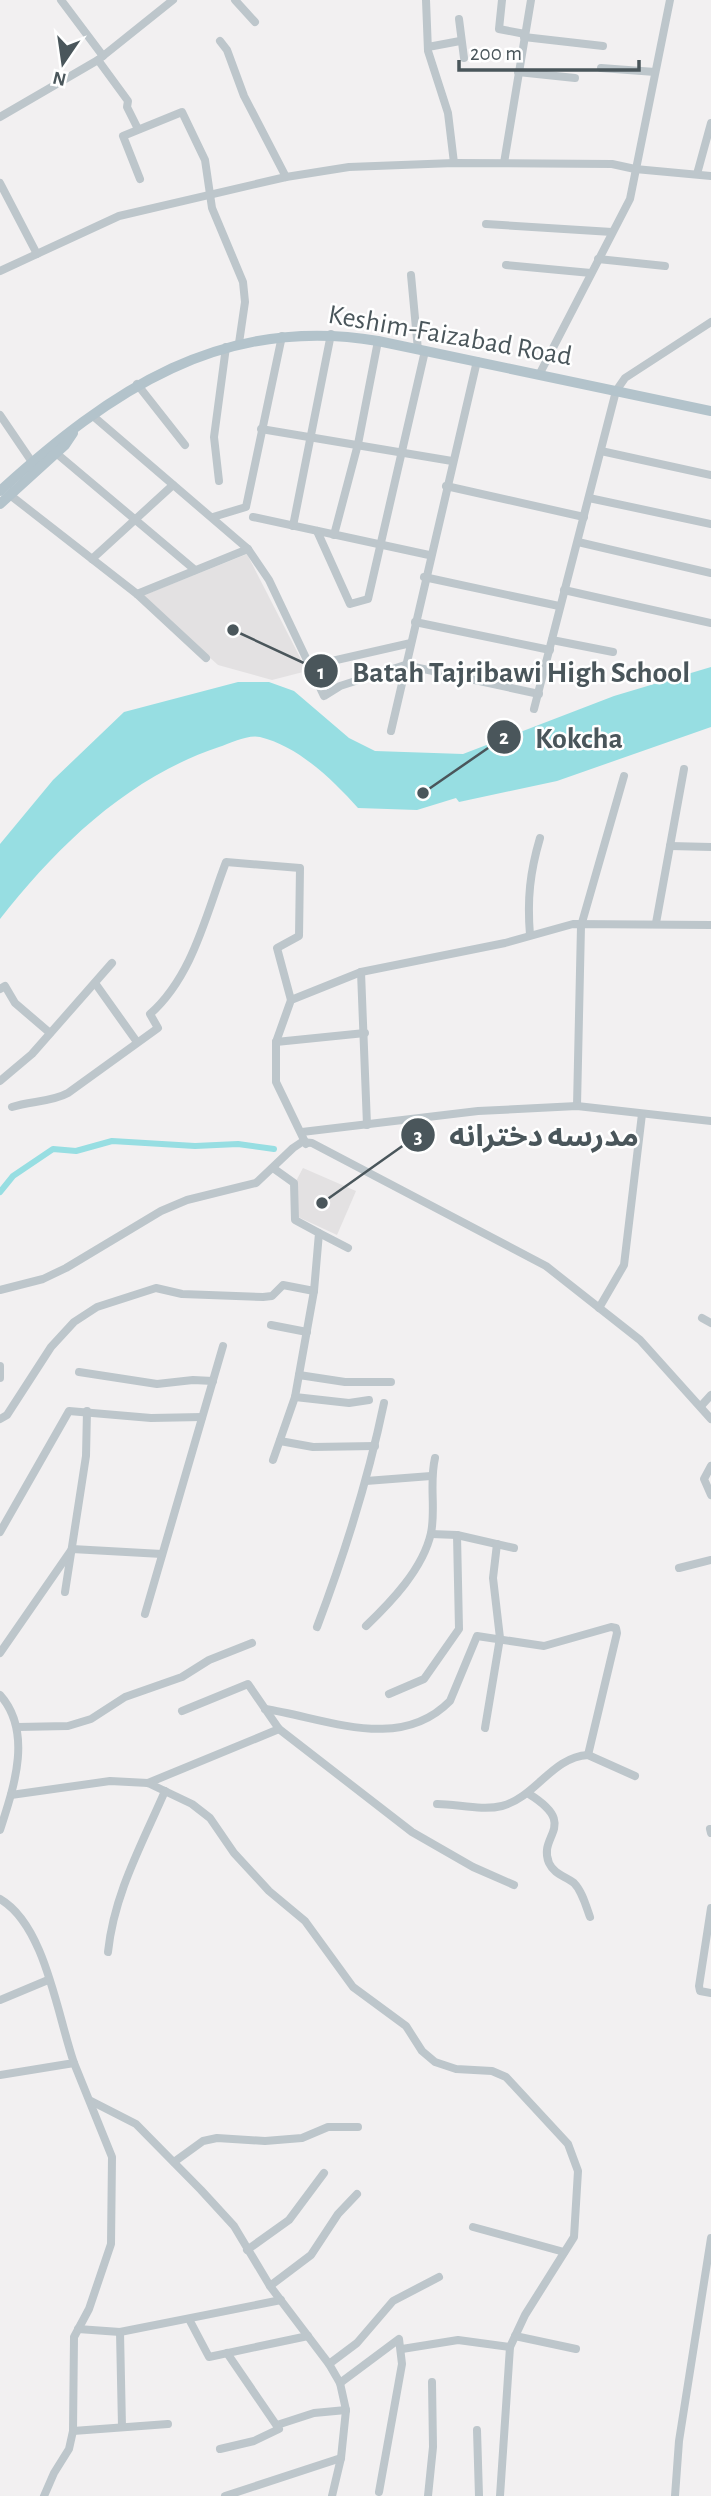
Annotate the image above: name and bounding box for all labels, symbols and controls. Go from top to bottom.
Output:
north arrow [28,28,98,98]
scale bar [459,28,639,72]
text: 200 m [470,43,522,64]
text: N [51,67,68,89]
street label: Keshim-Faizabad Road [326,301,574,371]
callout: Batah Tajribawi High School [303,646,704,697]
text: Batah Tajribawi High School [352,658,690,688]
text: 1 [317,662,325,683]
callout: Kokcha [486,712,637,763]
text: Kokcha [535,724,623,754]
text: 2 [499,727,509,748]
callout: مدرسه دخترانه [401,1110,653,1161]
text: مدرسه دخترانه [449,1122,639,1153]
text: 3 [413,1126,423,1147]

